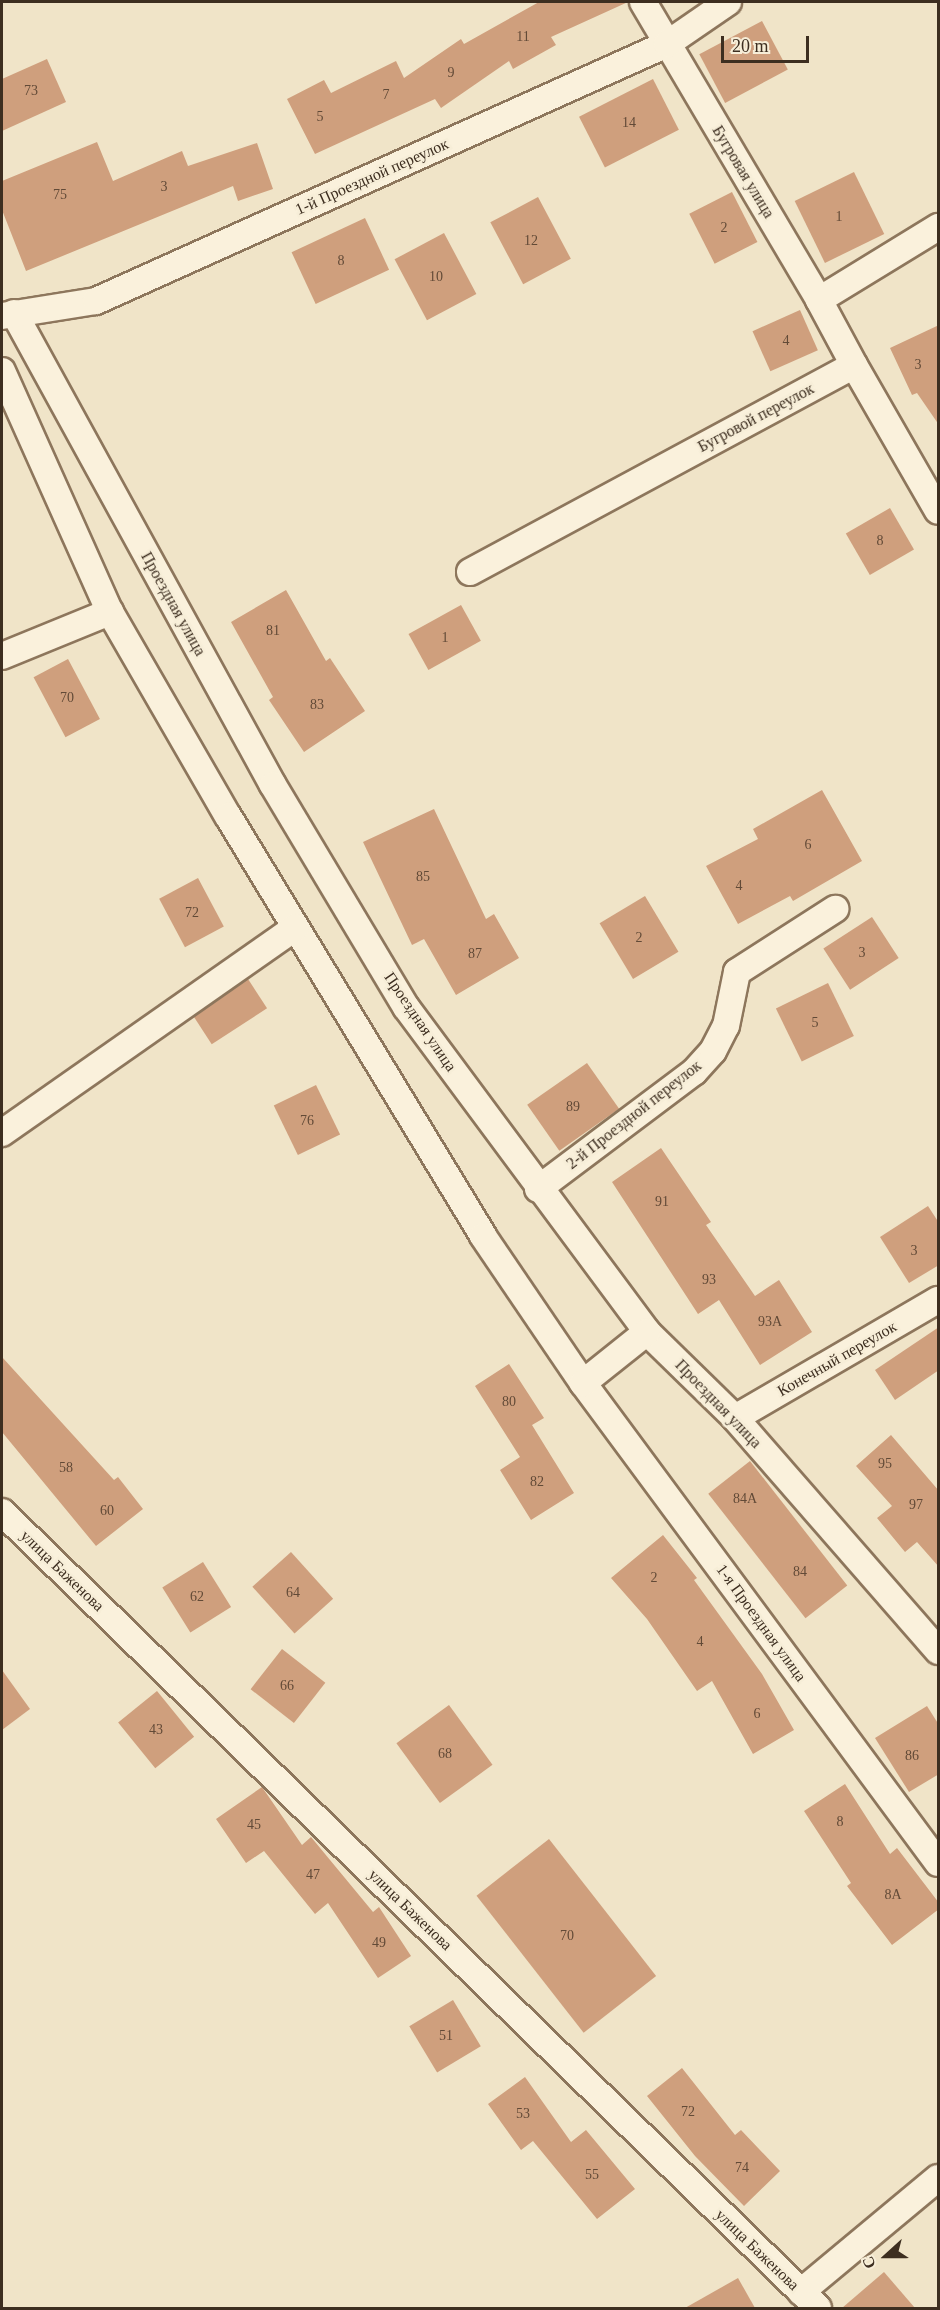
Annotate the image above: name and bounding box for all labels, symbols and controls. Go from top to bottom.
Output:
scale bar [724,24,812,62]
house number: 11 [516,29,530,45]
text: 20 m [732,36,769,56]
house number: 9 [448,65,454,81]
house number: 73 [24,83,38,99]
house number: 7 [382,87,389,103]
house number: 5 [316,109,324,125]
house number: 14 [622,115,636,131]
street label: Бугровая улица [708,122,778,222]
street label: 1-й Проездной переулок [292,135,452,219]
house number: 3 [160,179,168,195]
house number: 75 [53,187,67,203]
house number: 1 [836,209,843,225]
house number: 2 [720,220,728,236]
house number: 12 [524,233,538,249]
house number: 8 [338,253,344,269]
house number: 10 [429,269,443,285]
house number: 4 [782,333,790,349]
house number: 3 [914,357,922,373]
street label: Бугровой переулок [695,379,817,457]
house number: 8 [876,533,884,549]
street label: Проездная улица [137,549,209,659]
house number: 81 [266,623,280,639]
house number: 1 [442,630,448,646]
house number: 70 [60,690,74,706]
house number: 83 [310,697,324,713]
house number: 6 [804,837,812,853]
house number: 85 [416,869,430,885]
house number: 4 [736,878,742,894]
house number: 72 [185,905,199,921]
house number: 2 [636,930,642,946]
house number: 3 [858,945,866,961]
house number: 87 [468,946,482,962]
street label: Проездная улица [380,969,460,1075]
house number: 5 [812,1015,819,1031]
street label: 2-й Проездной переулок [563,1056,705,1174]
house number: 89 [566,1099,580,1115]
house number: 76 [300,1113,314,1129]
house number: 91 [655,1194,669,1210]
house number: 3 [910,1243,918,1259]
house number: 93 [702,1272,716,1288]
house number: 93А [758,1314,782,1330]
street label: Конечный переулок [774,1317,900,1401]
street label: Проездная улица [671,1356,765,1452]
house number: 80 [502,1394,516,1410]
house number: 95 [878,1456,892,1472]
house number: 58 [59,1460,73,1476]
house number: 82 [530,1474,544,1490]
house number: 84А [733,1491,757,1507]
house number: 97 [909,1497,923,1513]
house number: 60 [100,1503,114,1519]
street label: улица Баженова [16,1526,108,1616]
street label: 1-я Проездная улица [712,1561,810,1685]
house number: 84 [793,1564,807,1580]
house number: 2 [650,1570,658,1586]
house number: 64 [286,1585,300,1601]
house number: 62 [190,1589,204,1605]
house number: 4 [696,1634,704,1650]
house number: 66 [280,1678,294,1694]
house number: 6 [754,1706,760,1722]
house number: 43 [149,1722,163,1738]
house number: 68 [438,1746,452,1762]
house number: 86 [905,1748,919,1764]
house number: 8 [836,1814,844,1830]
house number: 45 [247,1817,261,1833]
street label: улица Баженова [364,1865,456,1955]
house number: 47 [306,1867,320,1883]
house number: 8А [884,1887,902,1903]
house number: 70 [560,1928,574,1944]
house number: 49 [372,1935,386,1951]
house number: 51 [439,2028,453,2044]
house number: 72 [681,2104,695,2120]
house number: 53 [516,2106,530,2122]
house number: 74 [735,2160,749,2176]
house number: 55 [585,2167,599,2183]
street label: улица Баженова [711,2205,803,2295]
north arrow [856,2226,916,2286]
text: С [859,2254,879,2271]

